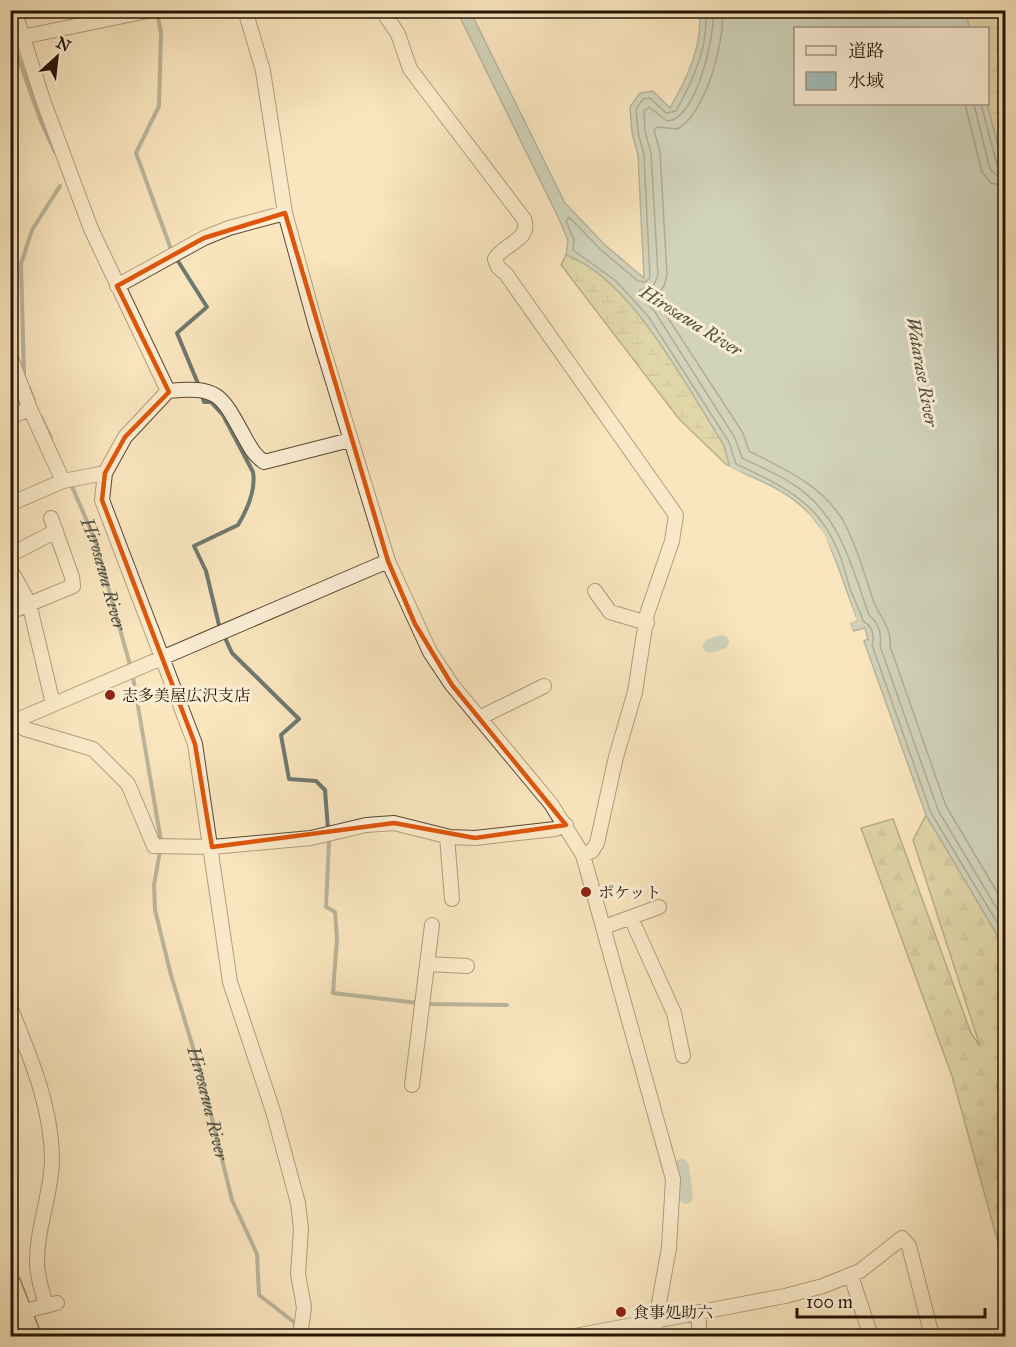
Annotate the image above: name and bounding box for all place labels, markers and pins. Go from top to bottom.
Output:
place label: 志多美屋広沢支店 [122,686,250,705]
marker: 志多美屋広沢支店 [103,688,117,702]
place label: ポケット [598,883,661,902]
marker: ポケット [579,885,593,899]
place label: 食事処助六 [633,1303,713,1322]
marker: 食事処助六 [614,1305,628,1319]

